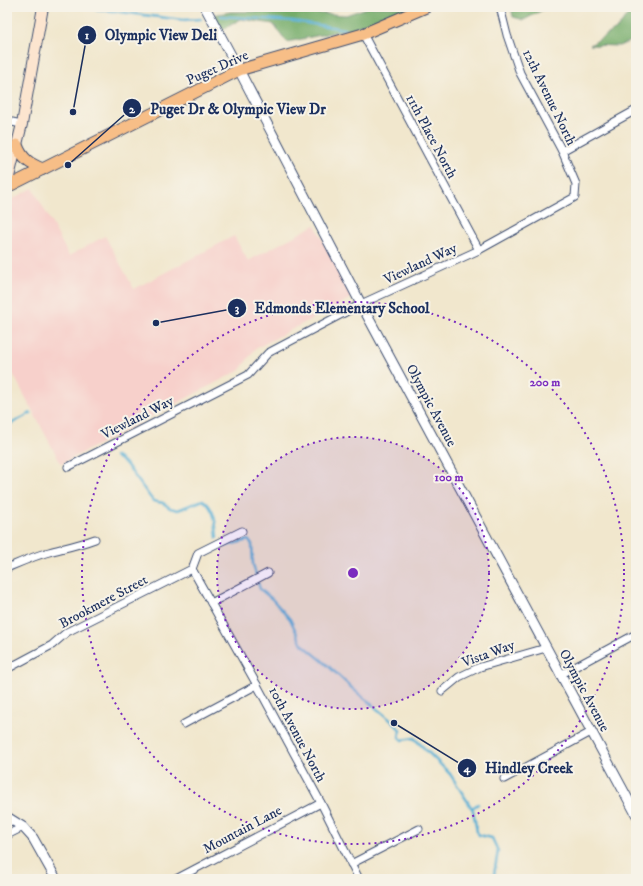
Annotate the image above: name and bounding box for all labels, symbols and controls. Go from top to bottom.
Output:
callout: Olympic View Deli [77,22,226,49]
text: Olympic View Deli [105,26,217,45]
text: 1 [85,28,90,43]
street label: Puget Drive [184,46,251,90]
street label: 12th Avenue North [518,46,581,149]
street label: 11th Place North [401,91,461,182]
callout: Puget Dr & Olympic View Dr [122,95,333,122]
text: Puget Dr & Olympic View Dr [150,100,326,119]
text: 2 [129,102,136,117]
street label: Viewland Way [380,239,460,289]
callout: Edmonds Elementary School [227,294,438,321]
text: Edmonds Elementary School [255,299,430,318]
text: 3 [235,301,240,316]
street label: Olympic Avenue [402,361,461,450]
text: 200 m [530,375,560,390]
street label: Viewland Way [97,392,177,444]
text: 100 m [435,470,463,485]
centre of rings [346,566,360,580]
street label: Brookmere Street [56,571,151,633]
street label: Vista Way [458,636,518,672]
street label: Olympic Avenue [555,646,614,735]
street label: 10th Avenue North [264,684,330,786]
callout: Hindley Creek [457,754,581,781]
text: Hindley Creek [485,759,574,778]
text: 4 [463,761,472,776]
street label: Mountain Lane [200,801,285,858]

